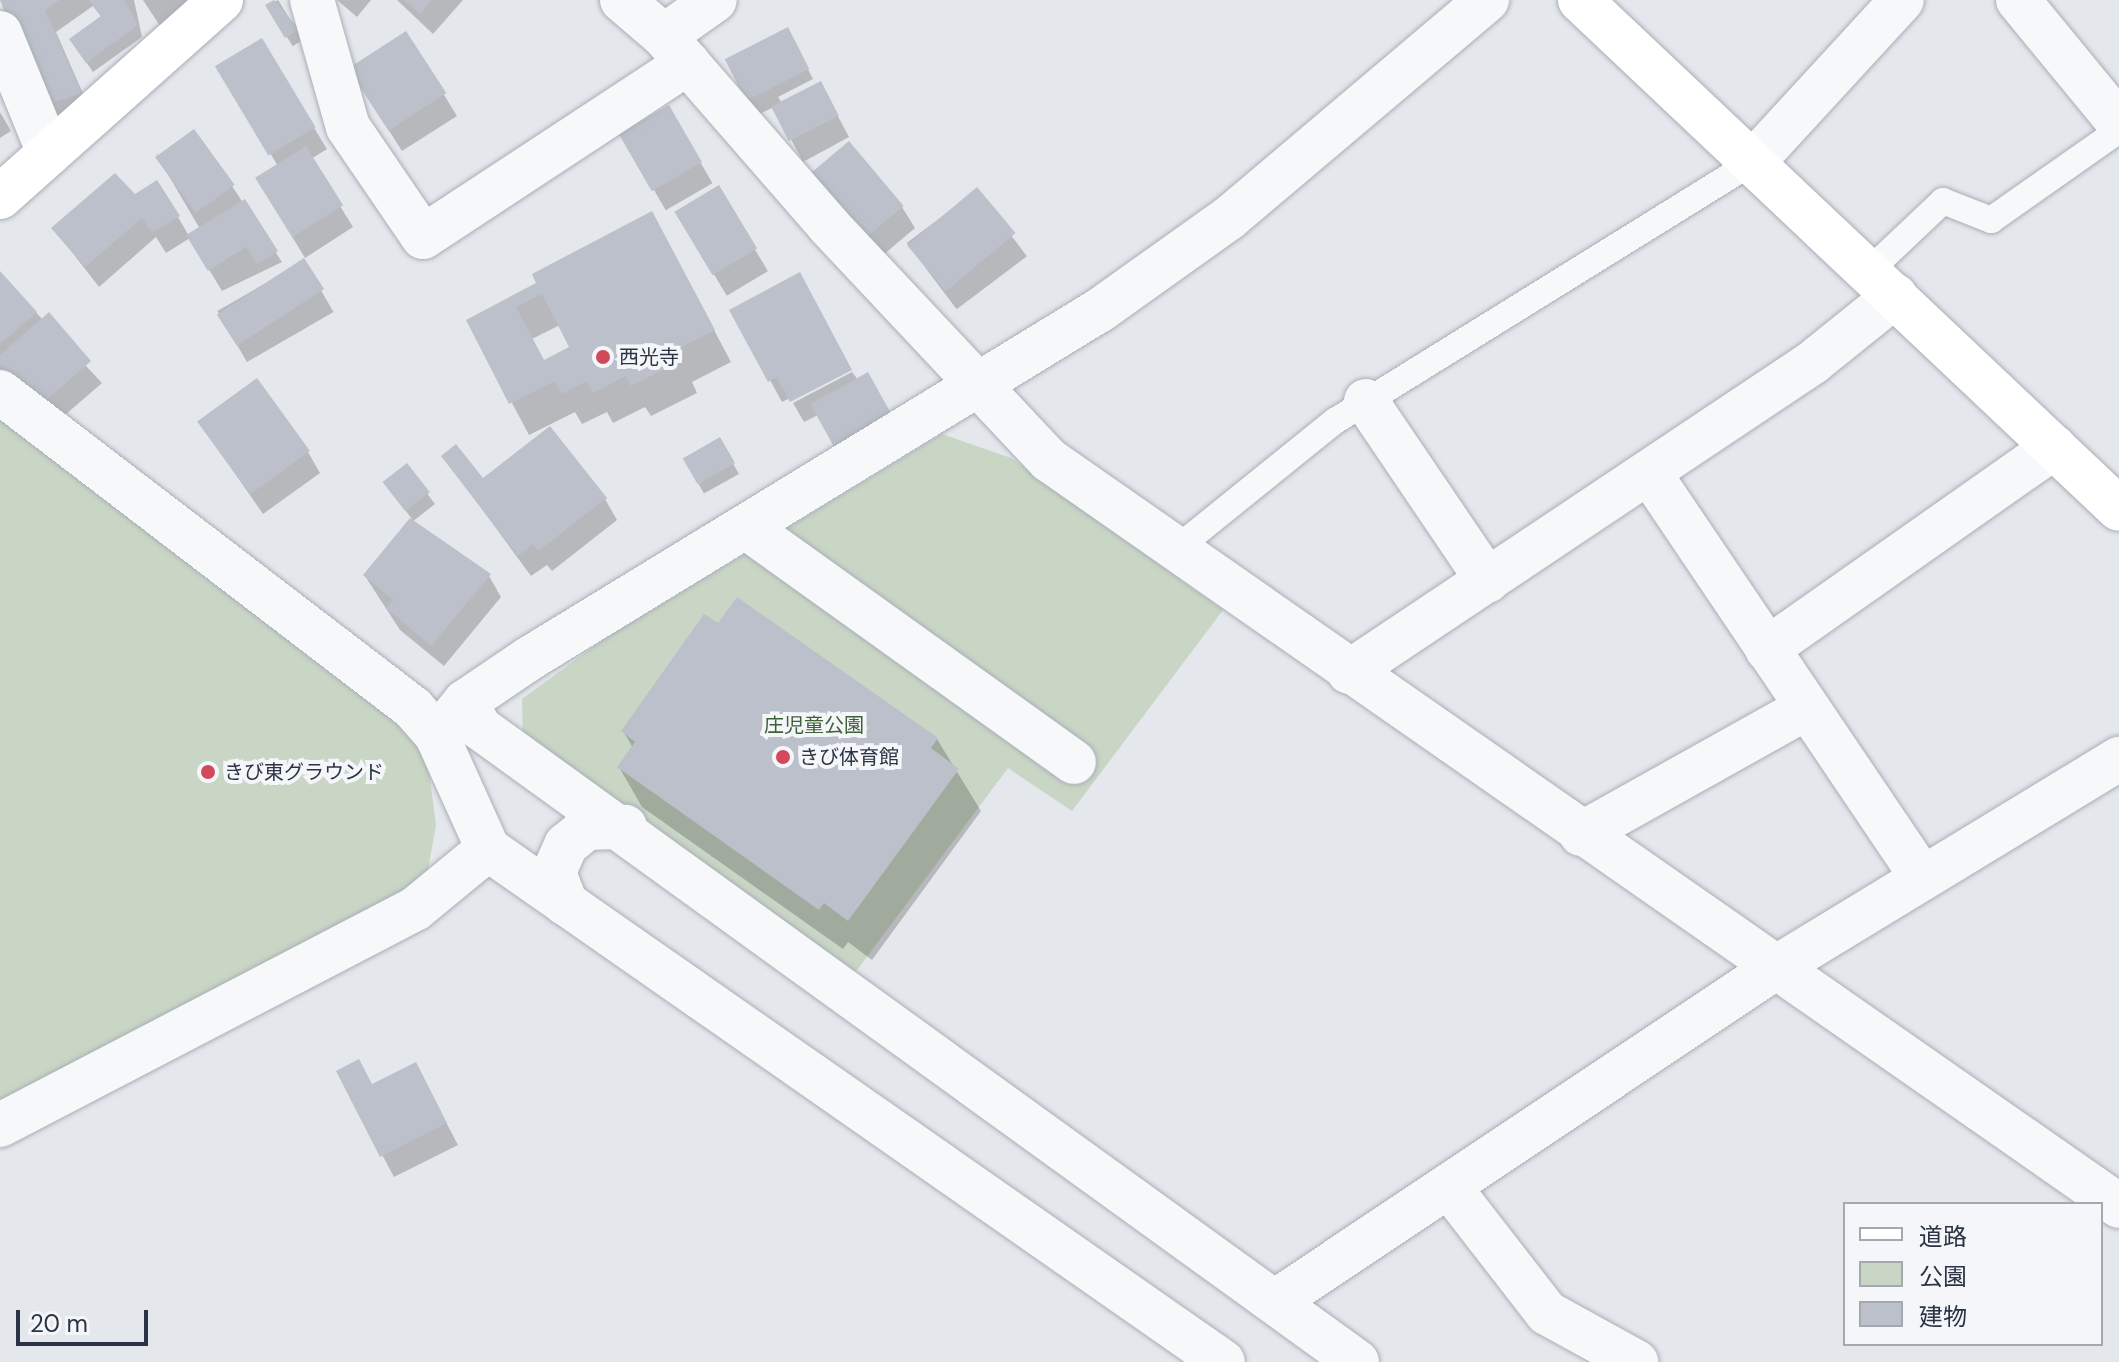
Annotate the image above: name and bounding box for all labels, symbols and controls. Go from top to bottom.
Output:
place label: 西光寺 [619,345,679,369]
marker: 西光寺 [594,348,612,366]
park label: 庄児童公園 [764,713,864,737]
place label: きび体育館 [799,745,899,769]
marker: きび体育館 [774,748,792,766]
place label: きび東グラウンド [224,760,384,784]
marker: きび東グラウンド [199,763,217,781]
legend [1843,1202,2103,1346]
text: 道路 [1919,1221,1967,1252]
text: 公園 [1919,1261,1967,1292]
scale bar [20,1294,152,1344]
text: 建物 [1919,1301,1967,1332]
text: 20 m [30,1308,88,1339]

